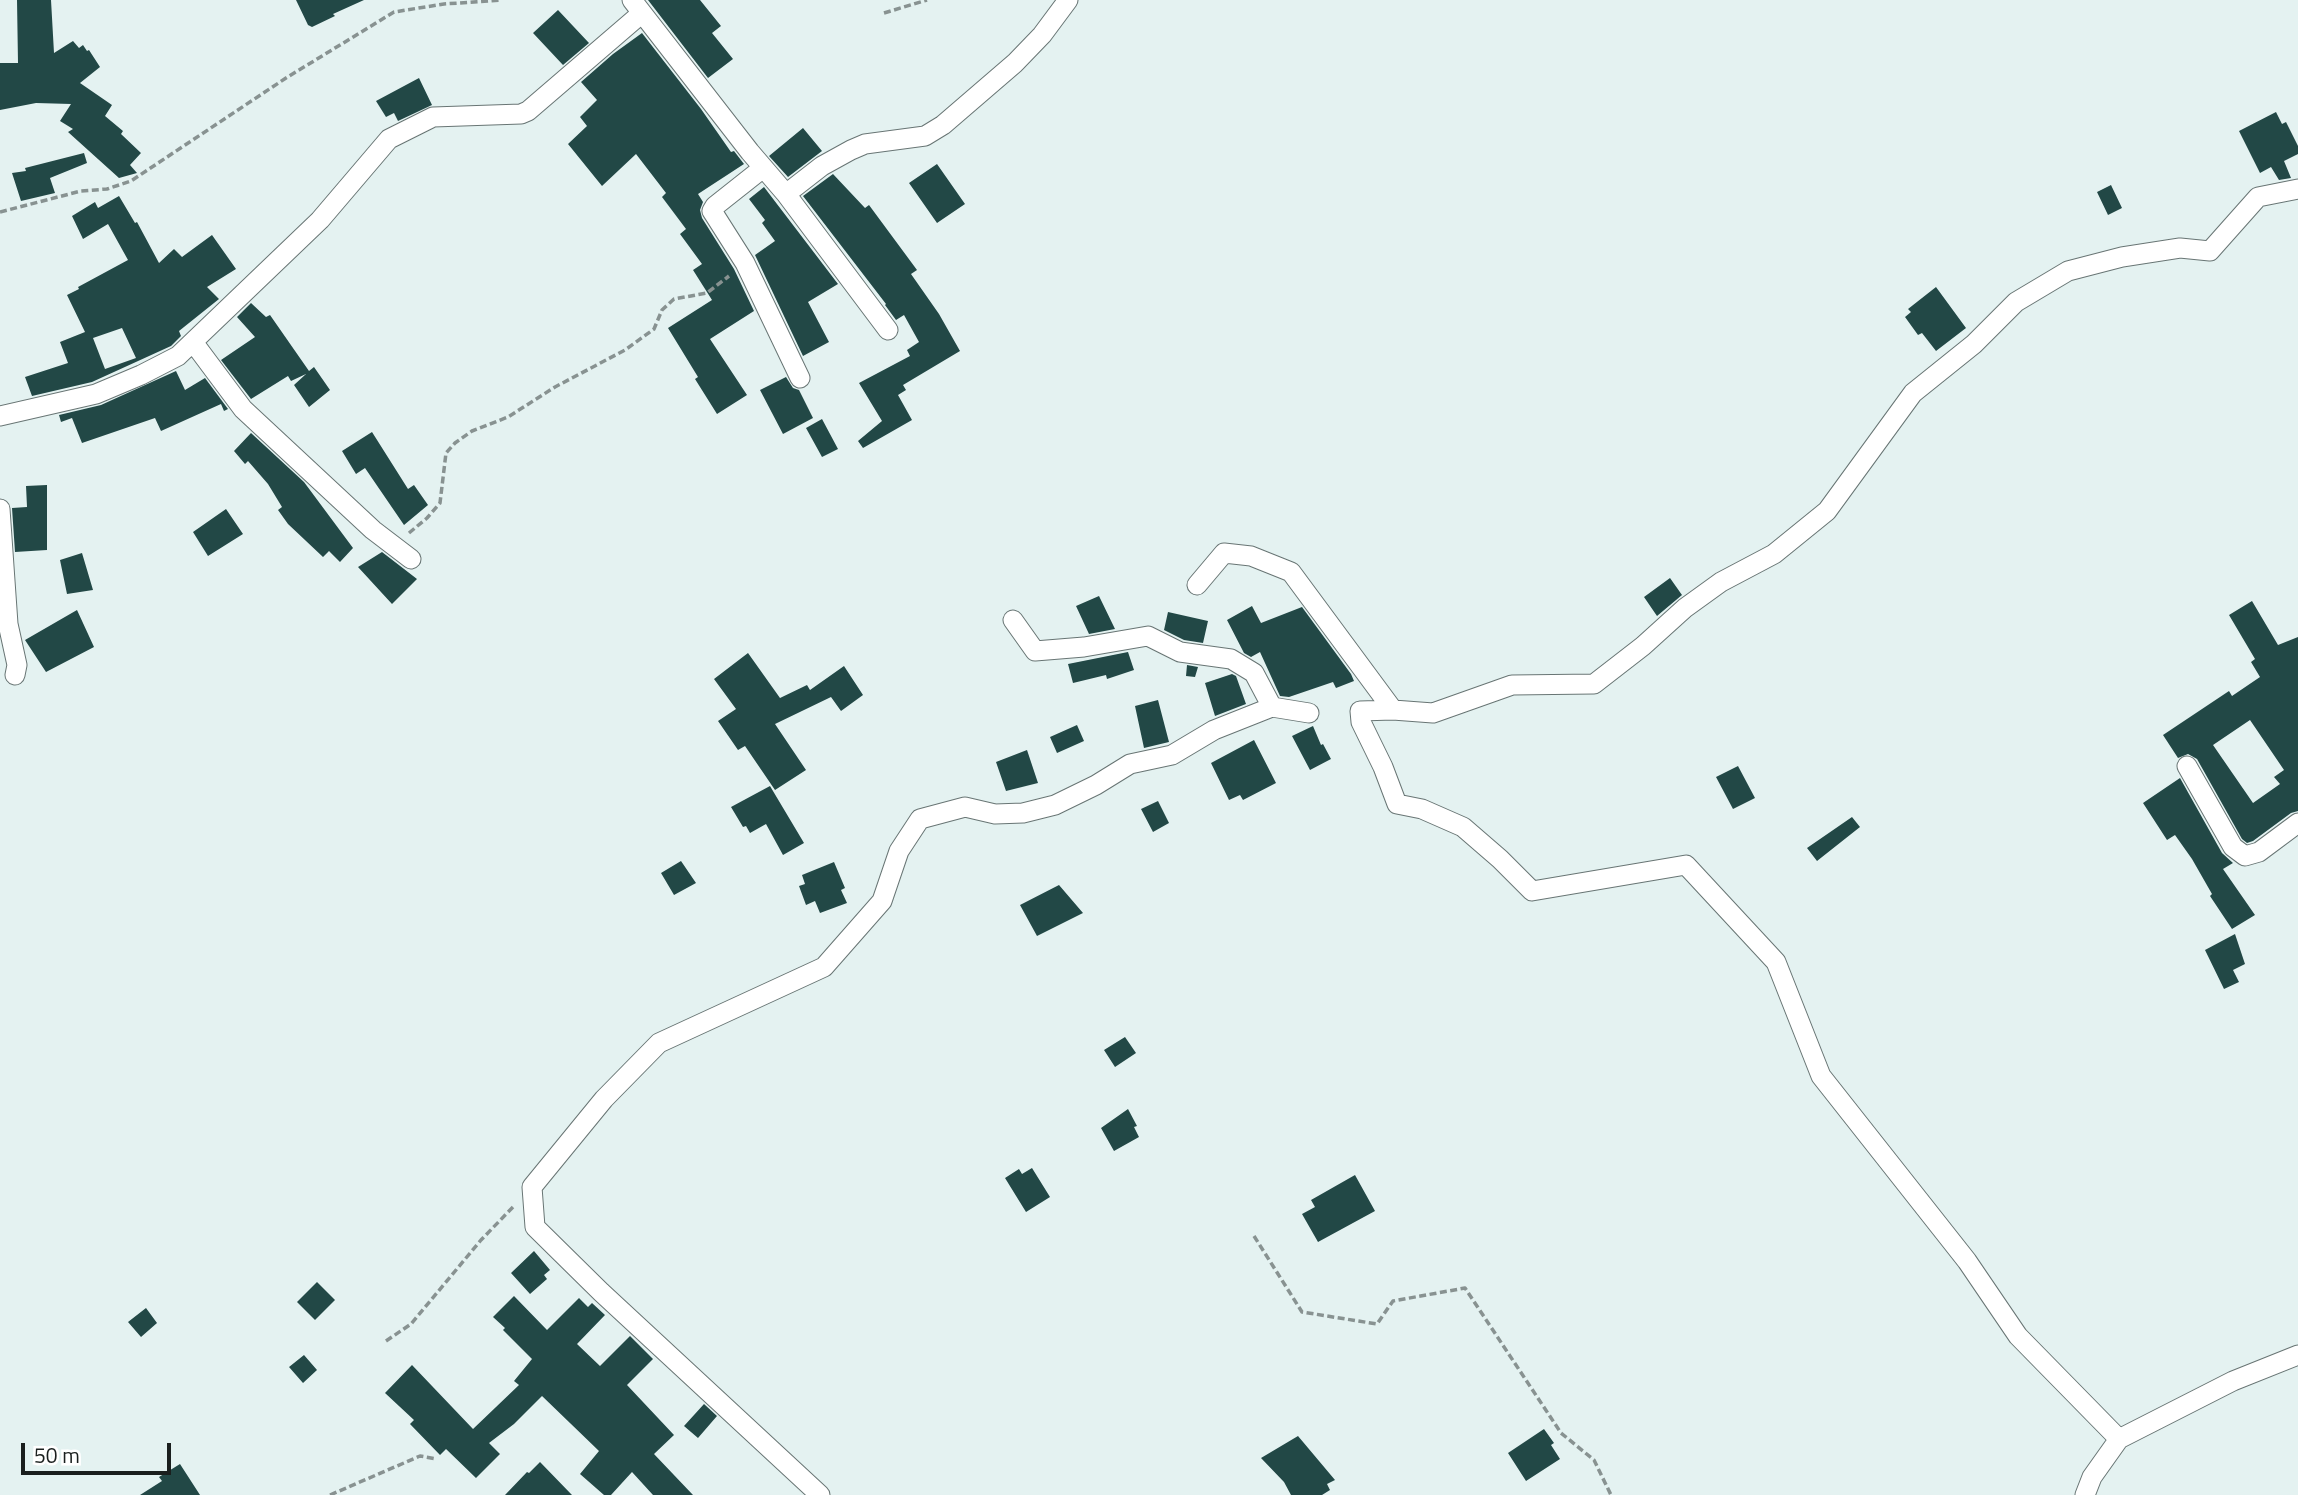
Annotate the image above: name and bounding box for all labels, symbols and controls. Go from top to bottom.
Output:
scale bar [24,1428,175,1472]
text: 50 m [34,1439,80,1471]

